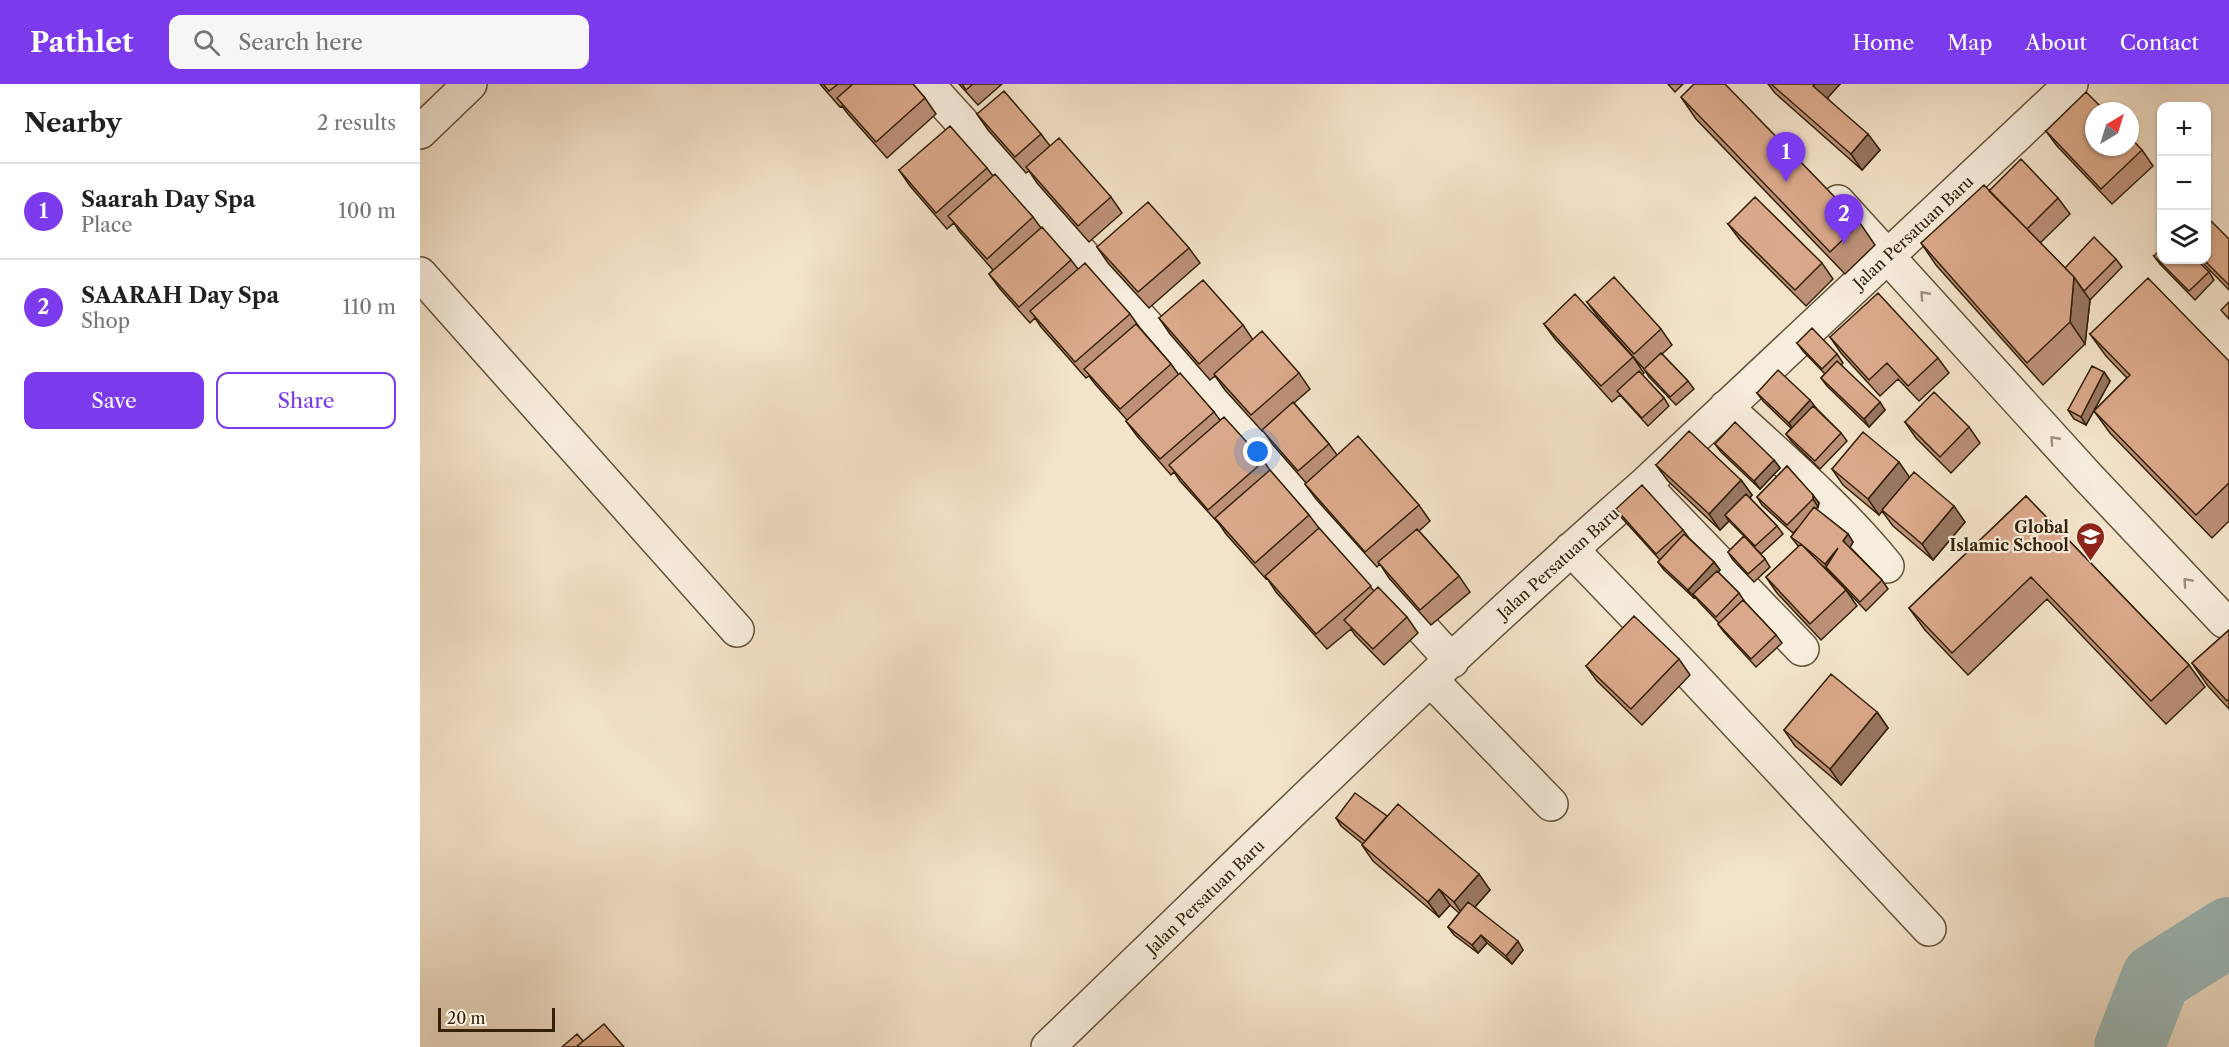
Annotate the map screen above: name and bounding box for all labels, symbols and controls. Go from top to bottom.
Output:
search box [169,15,589,69]
text: Pathlet [30,25,133,59]
icon: search [190,26,223,59]
text: Search here [238,29,363,56]
text: Home [1853,30,1914,55]
text: Map [1947,30,1992,55]
text: About [2025,30,2087,55]
text: Contact [2120,30,2199,55]
north arrow [2085,102,2139,156]
map controls [2157,102,2211,264]
button: + [2157,102,2211,156]
text: Nearby [24,107,122,139]
text: 2 results [317,111,396,135]
pin: 1 [1766,132,1806,182]
button: − [2157,156,2211,210]
street label: Jalan Persatuan Baru [1847,171,1977,295]
text: Saarah Day Spa [81,186,255,213]
pin: 2 [1824,194,1864,244]
text: 1 [39,199,48,223]
text: 100 m [338,199,396,223]
button: layers [2157,210,2211,264]
text: Place [81,213,132,237]
text: SAARAH Day Spa [81,282,279,309]
one-way arrow [1920,291,1931,302]
text: 2 [38,295,49,319]
text: 110 m [343,295,396,319]
text: Shop [81,309,130,333]
button: Save [24,372,204,429]
button: Share [216,372,396,429]
one-way arrow [2050,436,2061,447]
your location [1243,437,1272,466]
street label: Jalan Persatuan Baru [1491,503,1623,625]
place label: Global Islamic School [1950,517,2069,555]
school or university icon: Global Islamic School [2074,520,2106,562]
one-way arrow [2184,579,2195,590]
street label: Jalan Persatuan Baru [1139,835,1269,961]
scale bar [438,1005,555,1032]
text: 20 m [447,1008,486,1028]

